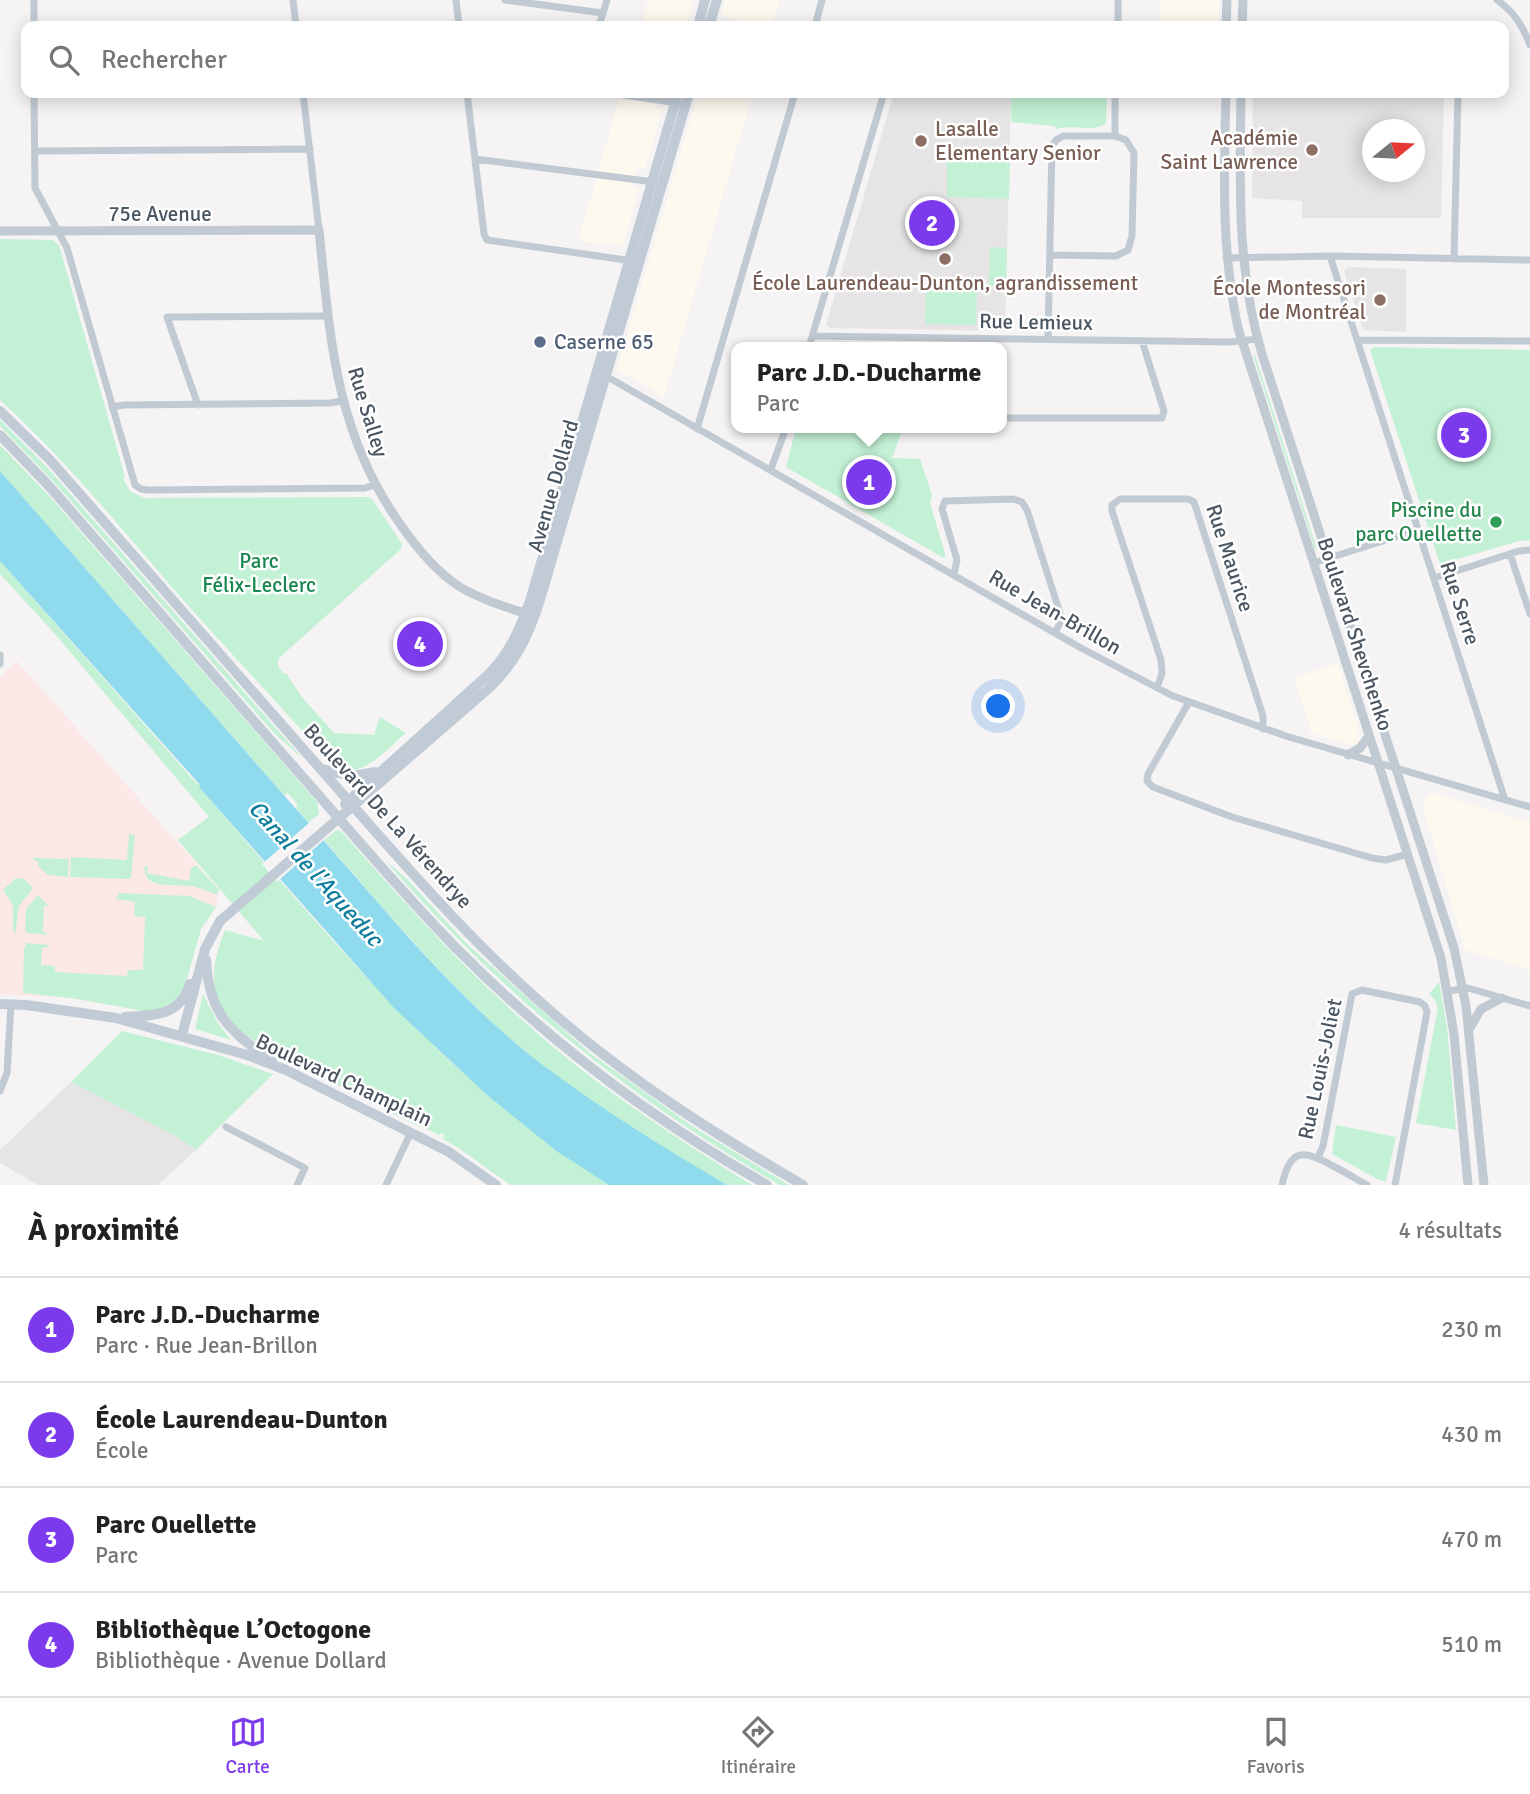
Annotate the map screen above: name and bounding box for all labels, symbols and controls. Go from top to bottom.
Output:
search box [21,21,1509,98]
icon: search [45,41,83,79]
text: Rechercher [101,44,227,76]
place label: Lasalle Elementary Senior [935,116,1101,166]
north arrow [1362,119,1425,182]
place label: Académie Saint Lawrence [1161,125,1298,175]
marker: Lasalle Elementary Senior [913,133,929,149]
marker: Académie Saint Lawrence [1304,142,1320,158]
pin: 2 [909,197,955,249]
street label: 75e Avenue [108,201,212,227]
marker: École Laurendeau-Dunton, agrandissement [937,251,953,267]
place label: École Laurendeau-Dunton, agrandissement [752,270,1138,296]
place label: École Montessori de Montréal [1212,275,1366,325]
marker: École Montessori de Montréal [1372,292,1388,308]
street label: Rue Lemieux [979,308,1093,336]
place label: Caserne 65 [554,329,654,355]
marker: Caserne 65 [532,334,548,350]
popup [731,342,1007,433]
text: Parc J.D.-Ducharme [757,357,981,389]
street label: Rue Salley [342,364,394,460]
text: Parc [757,389,800,418]
pin: 3 [1441,409,1487,461]
street label: Avenue Dollard [522,417,584,555]
pin: 1 [846,456,892,508]
place label: Piscine du parc Ouellette [1355,497,1482,547]
street label: Rue Maurice [1200,501,1260,615]
marker: Piscine du parc Ouellette [1488,514,1504,530]
street label: Boulevard Shevchenko [1311,534,1399,734]
park label: Parc Félix-Leclerc [202,548,316,598]
street label: Rue Serre [1434,558,1486,648]
street label: Rue Jean-Brillon [984,564,1126,660]
pin: 4 [397,618,443,670]
your location [981,689,1015,723]
street label: Boulevard De La Vérendrye [298,718,478,914]
water label: Canal de l'Aqueduc [242,794,390,954]
street label: Rue Louis-Joliet [1292,996,1348,1142]
street label: Boulevard Champlain [252,1028,436,1132]
text: À proximité [28,1212,179,1249]
text: 4 résultats [1398,1216,1502,1245]
text: Parc J.D.-Ducharme [95,1299,320,1331]
text: 1 [45,1315,57,1344]
text: 230 m [1441,1315,1502,1344]
text: Parc · Rue Jean-Brillon [95,1331,318,1360]
text: École Laurendeau-Dunton [95,1404,388,1436]
text: 2 [45,1420,57,1449]
text: 430 m [1441,1420,1502,1449]
text: École [95,1436,148,1465]
text: Parc Ouellette [95,1509,256,1541]
text: 3 [45,1525,57,1554]
text: 470 m [1441,1525,1502,1554]
text: Parc [95,1541,138,1570]
text: Bibliothèque L’Octogone [95,1614,371,1646]
text: 4 [45,1630,57,1659]
text: 510 m [1441,1630,1502,1659]
text: Bibliothèque · Avenue Dollard [95,1646,387,1675]
tab: Carte [225,1713,270,1779]
tab: Itinéraire [721,1713,796,1779]
tab: Favoris [1247,1713,1305,1779]

